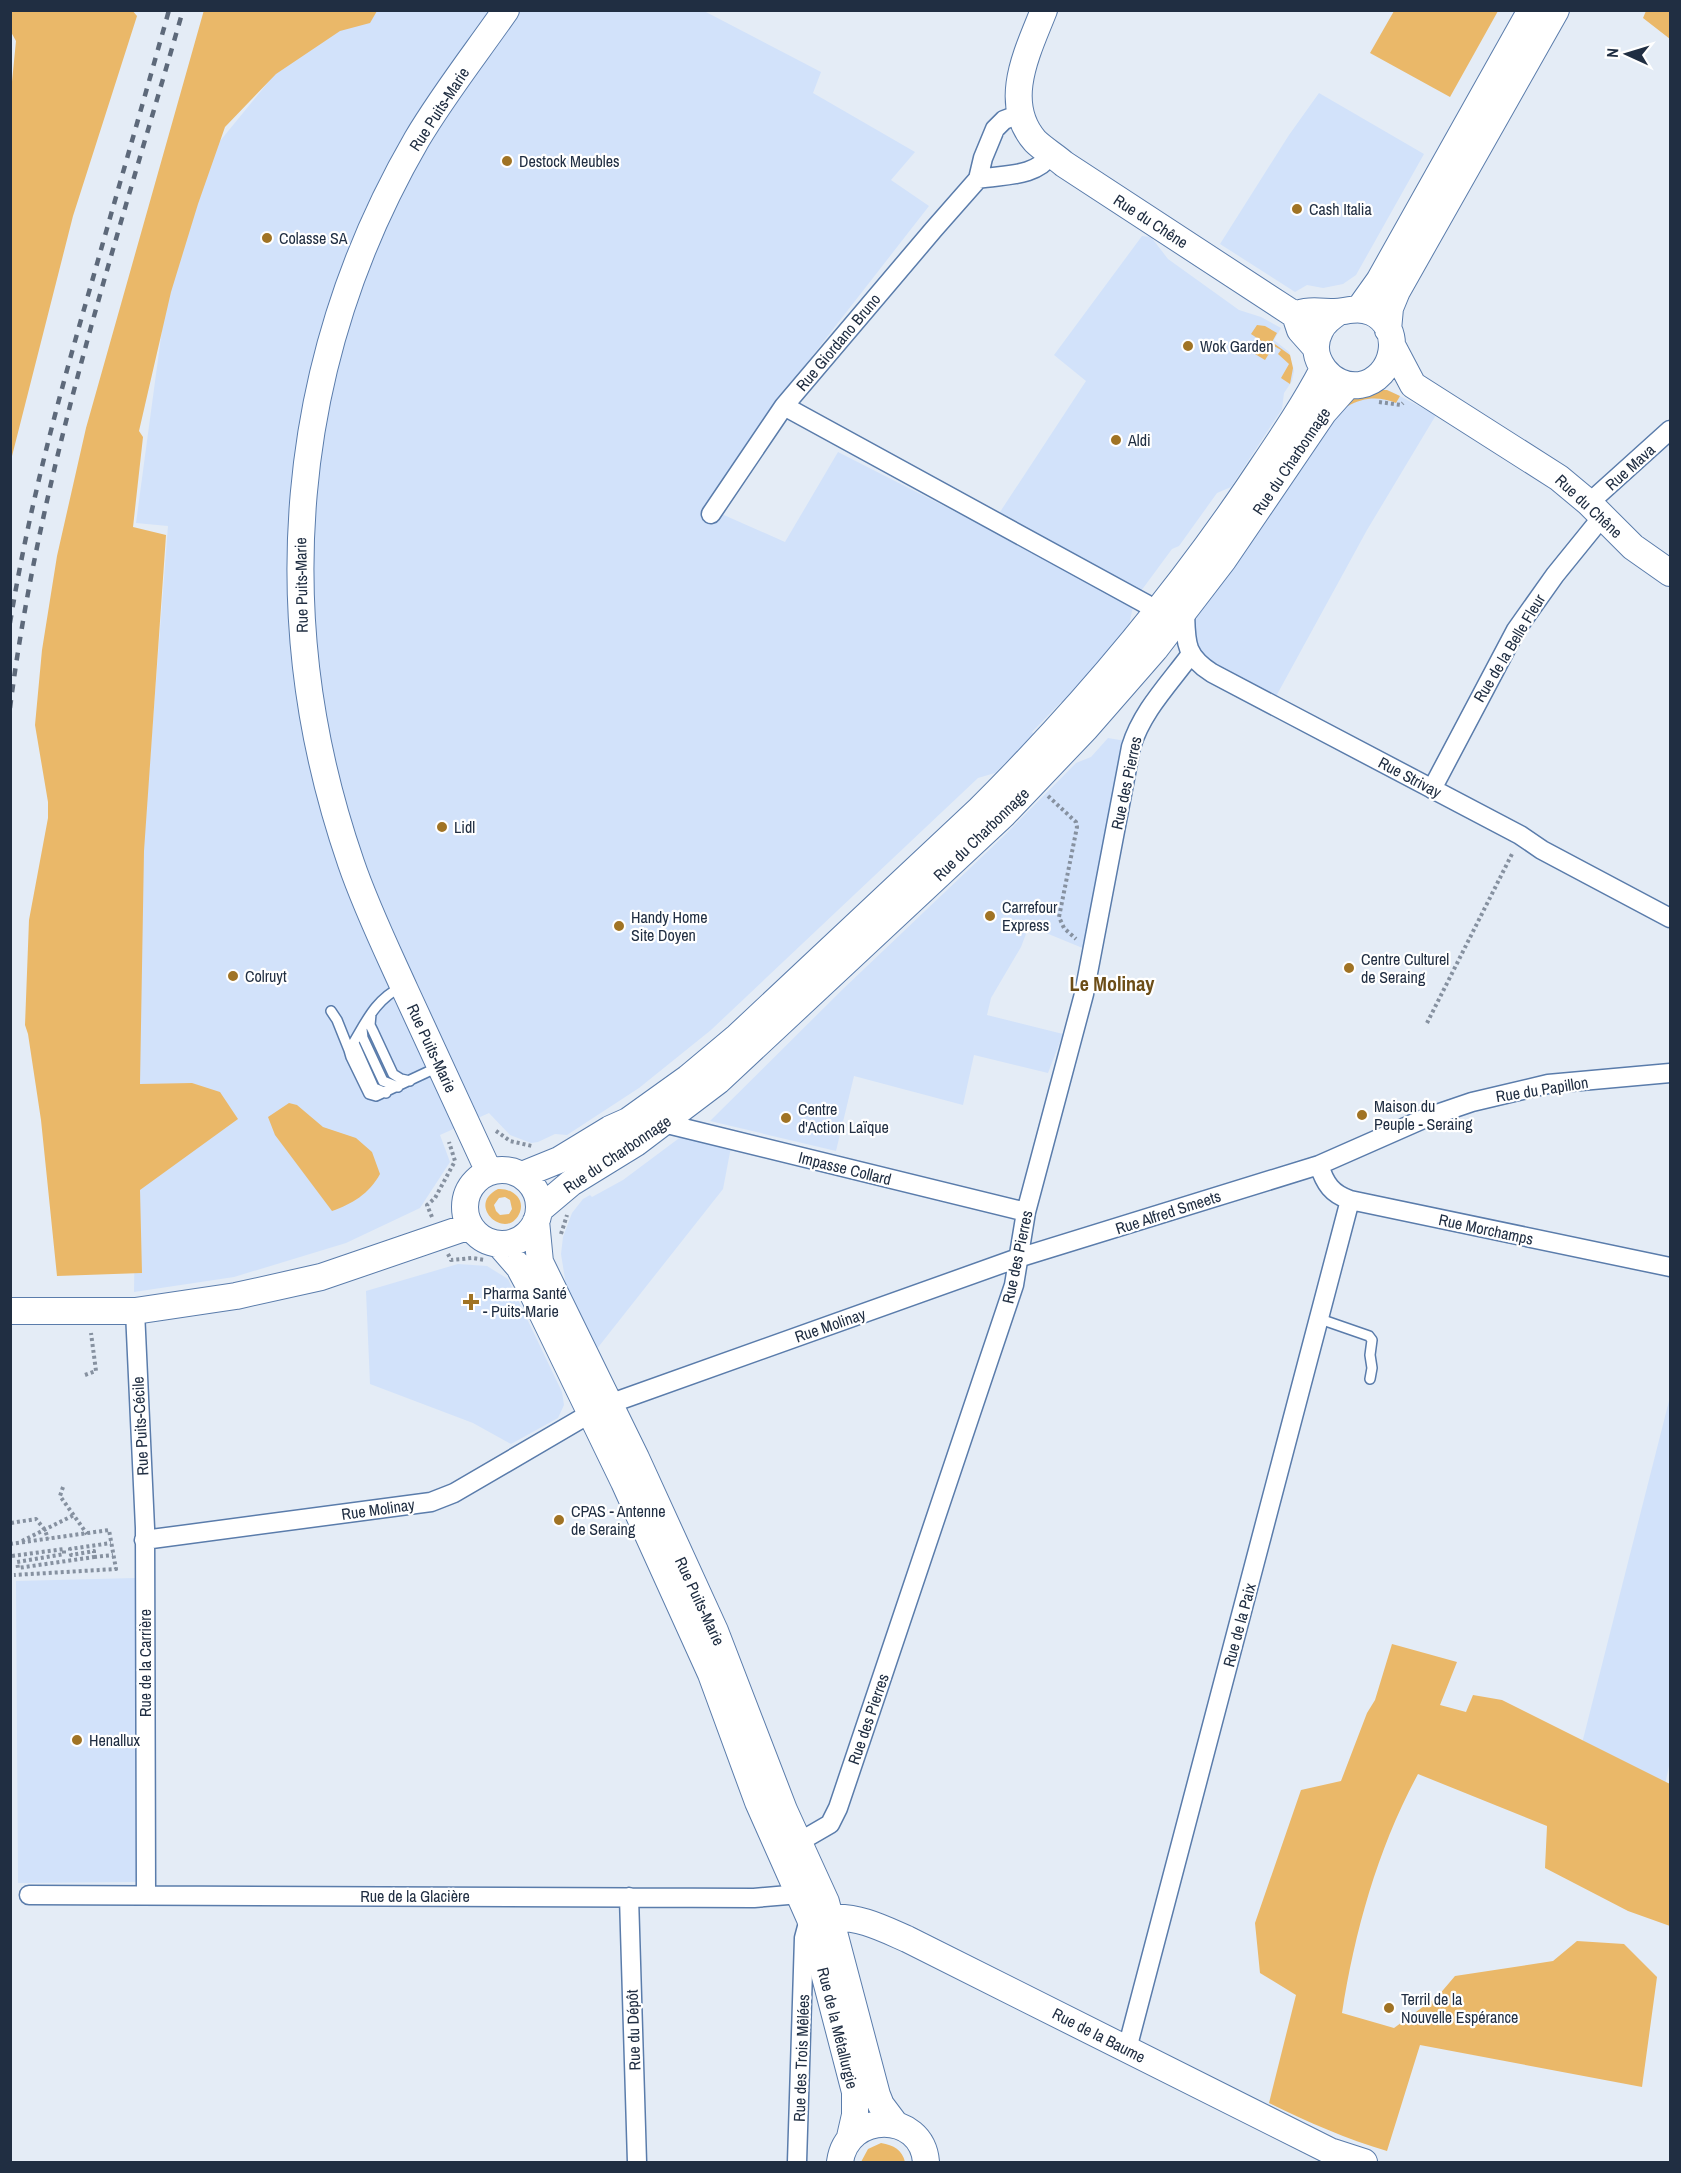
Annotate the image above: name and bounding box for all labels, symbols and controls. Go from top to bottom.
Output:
north arrow [1597,24,1657,84]
text: N [1601,47,1623,58]
street label: Rue Puits-Marie [404,63,474,155]
place label: Destock Meubles [519,150,620,172]
marker: Destock Meubles [500,154,514,168]
street label: Rue du Chêne [1110,189,1192,253]
place label: Cash Italia [1309,198,1372,220]
marker: Cash Italia [1290,202,1304,216]
place label: Colasse SA [279,227,348,249]
marker: Colasse SA [260,231,274,245]
street label: Rue Giordano Bruno [791,289,885,395]
place label: Wok Garden [1200,335,1273,357]
marker: Wok Garden [1181,339,1195,353]
street label: Rue du Charbonnage [1247,403,1335,519]
place label: Aldi [1127,429,1151,451]
marker: Aldi [1109,433,1123,447]
street label: Rue Mava [1600,438,1660,495]
street label: Rue du Chêne [1551,469,1627,543]
street label: Rue Puits-Marie [289,537,313,633]
street label: Rue de la Belle Fleur [1468,589,1550,706]
street label: Rue des Pierres [1105,734,1147,832]
street label: Rue Strivay [1375,751,1446,803]
street label: Rue du Charbonnage [928,783,1034,885]
place label: Lidl [454,816,475,838]
marker: Lidl [435,820,449,834]
place label: Carrefour Express [1002,896,1058,936]
place label: Handy Home Site Doyen [631,906,708,946]
marker: Carrefour Express [983,909,997,923]
marker: Handy Home Site Doyen [612,919,626,933]
place label: Centre Culturel de Seraing [1361,948,1449,988]
marker: Centre Culturel de Seraing [1342,961,1356,975]
place label: Colruyt [245,965,287,987]
marker: Colruyt [226,969,240,983]
district label: Le Molinay [1070,970,1155,997]
street label: Rue Puits-Marie [402,1000,462,1096]
street label: Rue du Papillon [1494,1071,1590,1107]
place label: Maison du Peuple - Seraing [1374,1095,1473,1135]
place label: Centre d'Action Laïque [798,1098,889,1138]
marker: Maison du Peuple - Seraing [1355,1108,1369,1122]
street label: Rue du Charbonnage [559,1110,675,1198]
marker: Centre d'Action Laïque [779,1111,793,1125]
street label: Impasse Collard [796,1146,894,1190]
street label: Rue Alfred Smeets [1113,1185,1223,1239]
street label: Rue des Pierres [996,1208,1038,1306]
street label: Rue Morchamps [1437,1208,1535,1250]
place label: Pharma Santé - Puits-Marie [483,1282,567,1322]
marker: Pharma Santé - Puits-Marie [464,1295,478,1309]
street label: Rue Molinay [792,1302,869,1347]
street label: Rue Puits-Cécile [126,1376,154,1476]
street label: Rue Molinay [340,1493,416,1525]
place label: CPAS - Antenne de Seraing [571,1500,666,1540]
marker: CPAS - Antenne de Seraing [552,1513,566,1527]
street label: Rue Puits-Marie [670,1553,730,1649]
street label: Rue de la Paix [1217,1580,1261,1669]
street label: Rue de la Carrière [134,1609,156,1717]
street label: Rue des Pierres [842,1671,894,1767]
place label: Henallux [89,1729,140,1751]
marker: Henallux [70,1733,84,1747]
street label: Rue de la Glacière [360,1885,470,1907]
street label: Rue de la Métallurgie [812,1965,864,2091]
place label: Terril de la Nouvelle Espérance [1401,1988,1518,2028]
street label: Rue du Dépôt [621,1989,645,2071]
street label: Rue des Trois Mêlées [788,1994,814,2122]
marker: Terril de la Nouvelle Espérance [1382,2001,1396,2015]
street label: Rue de la Baume [1049,2002,1149,2068]

